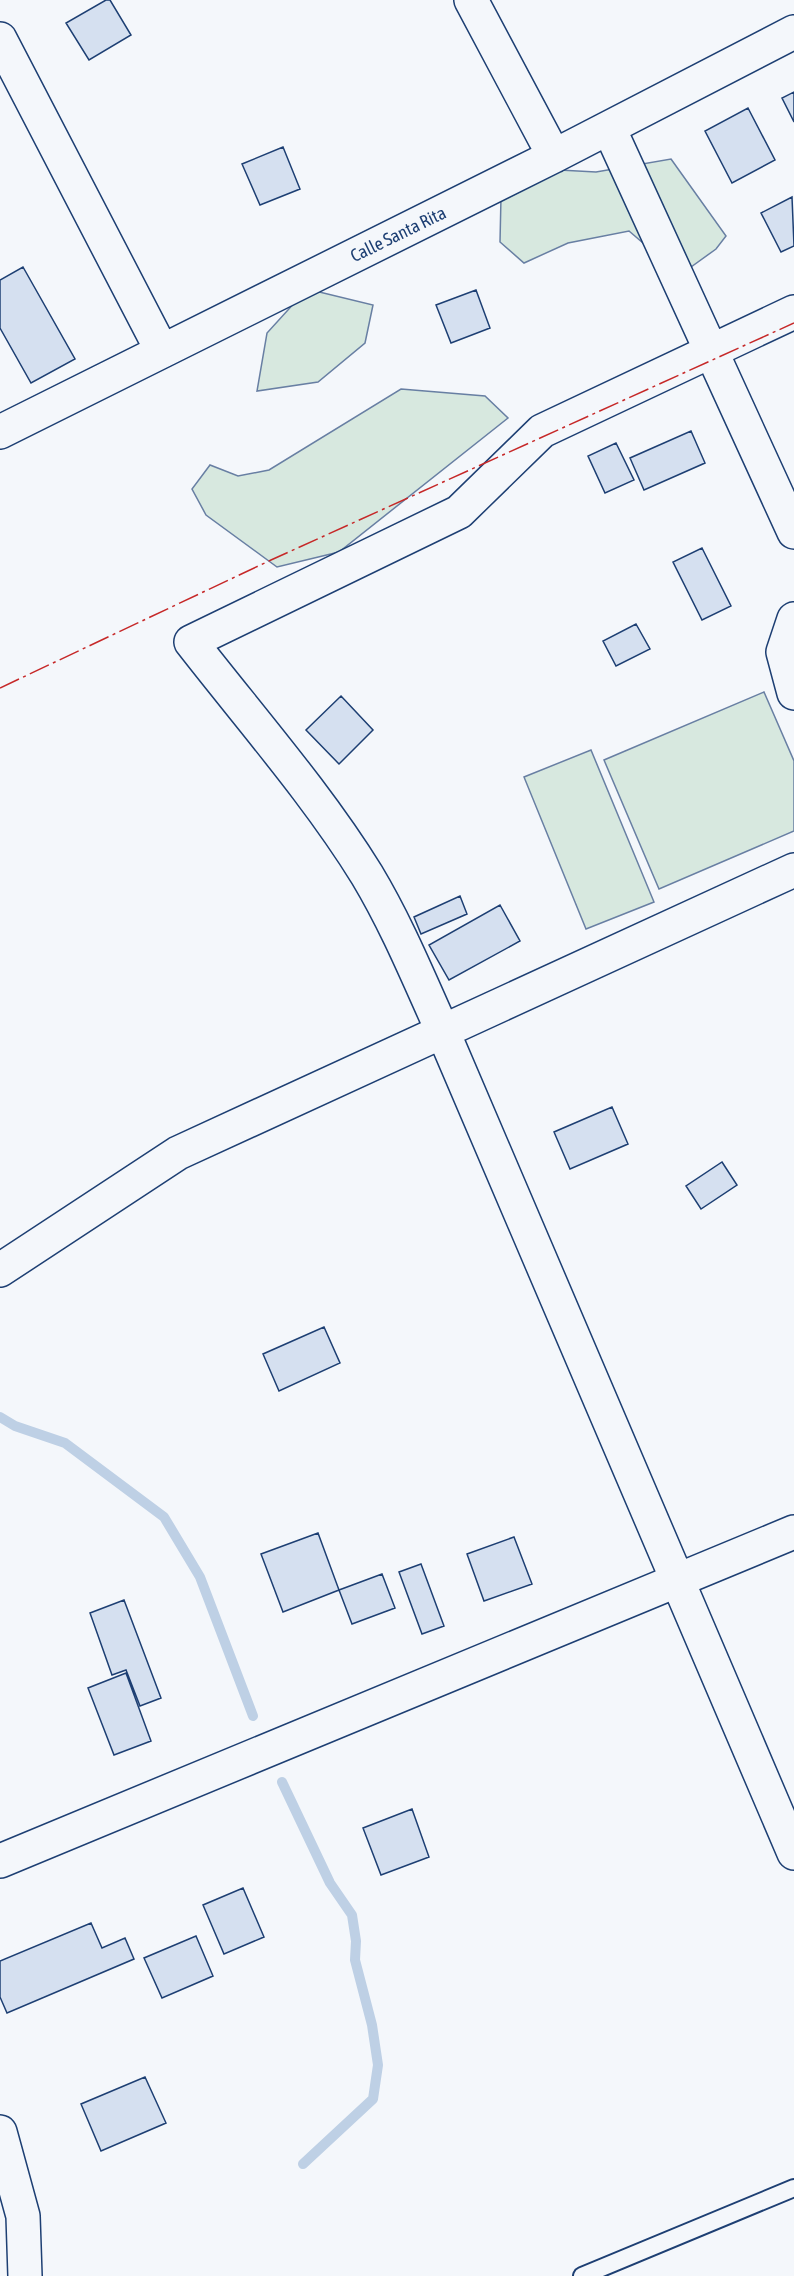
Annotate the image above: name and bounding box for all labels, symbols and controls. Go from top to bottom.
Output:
street label: Calle Santa Rita [347,202,449,266]

